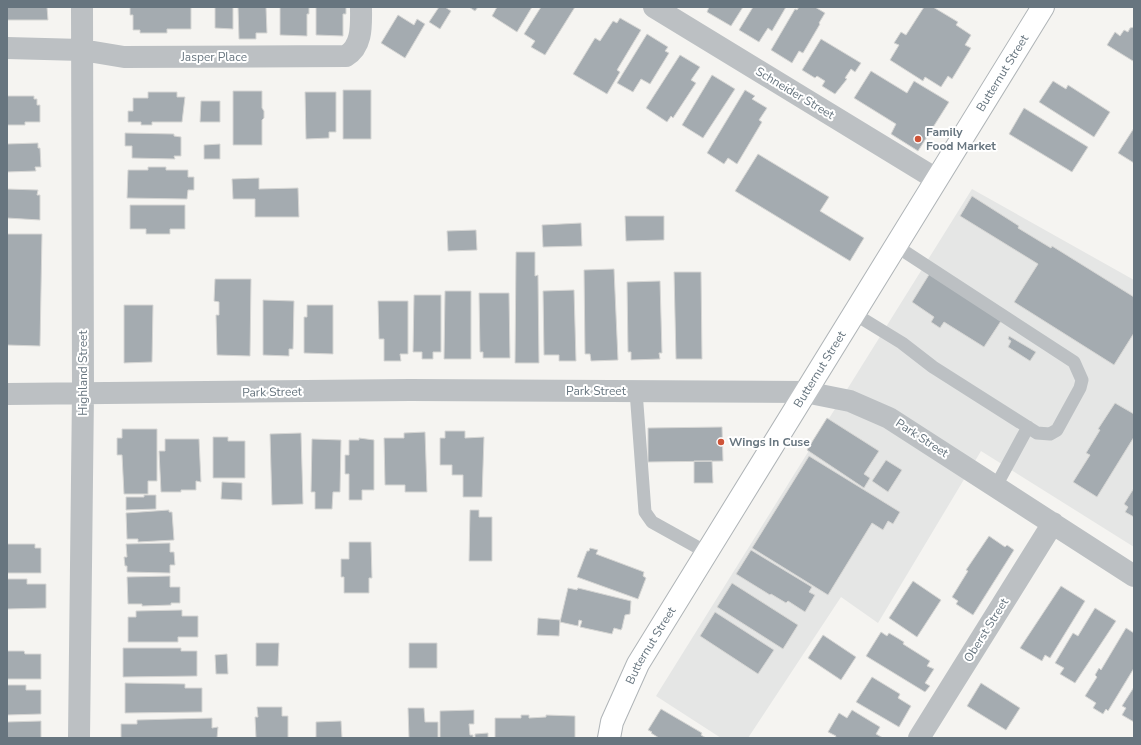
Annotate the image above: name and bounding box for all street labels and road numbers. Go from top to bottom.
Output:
street label: Butternut Street [973,31,1032,114]
street label: Jasper Place [180,49,247,65]
street label: Schneider Street [753,63,838,123]
street label: Butternut Street [790,327,850,411]
street label: Highland Street [75,330,91,416]
street label: Park Street [242,383,303,401]
street label: Park Street [566,383,627,399]
street label: Park Street [893,415,952,461]
street label: Oberst Street [960,594,1012,665]
street label: Butternut Street [622,603,680,687]

